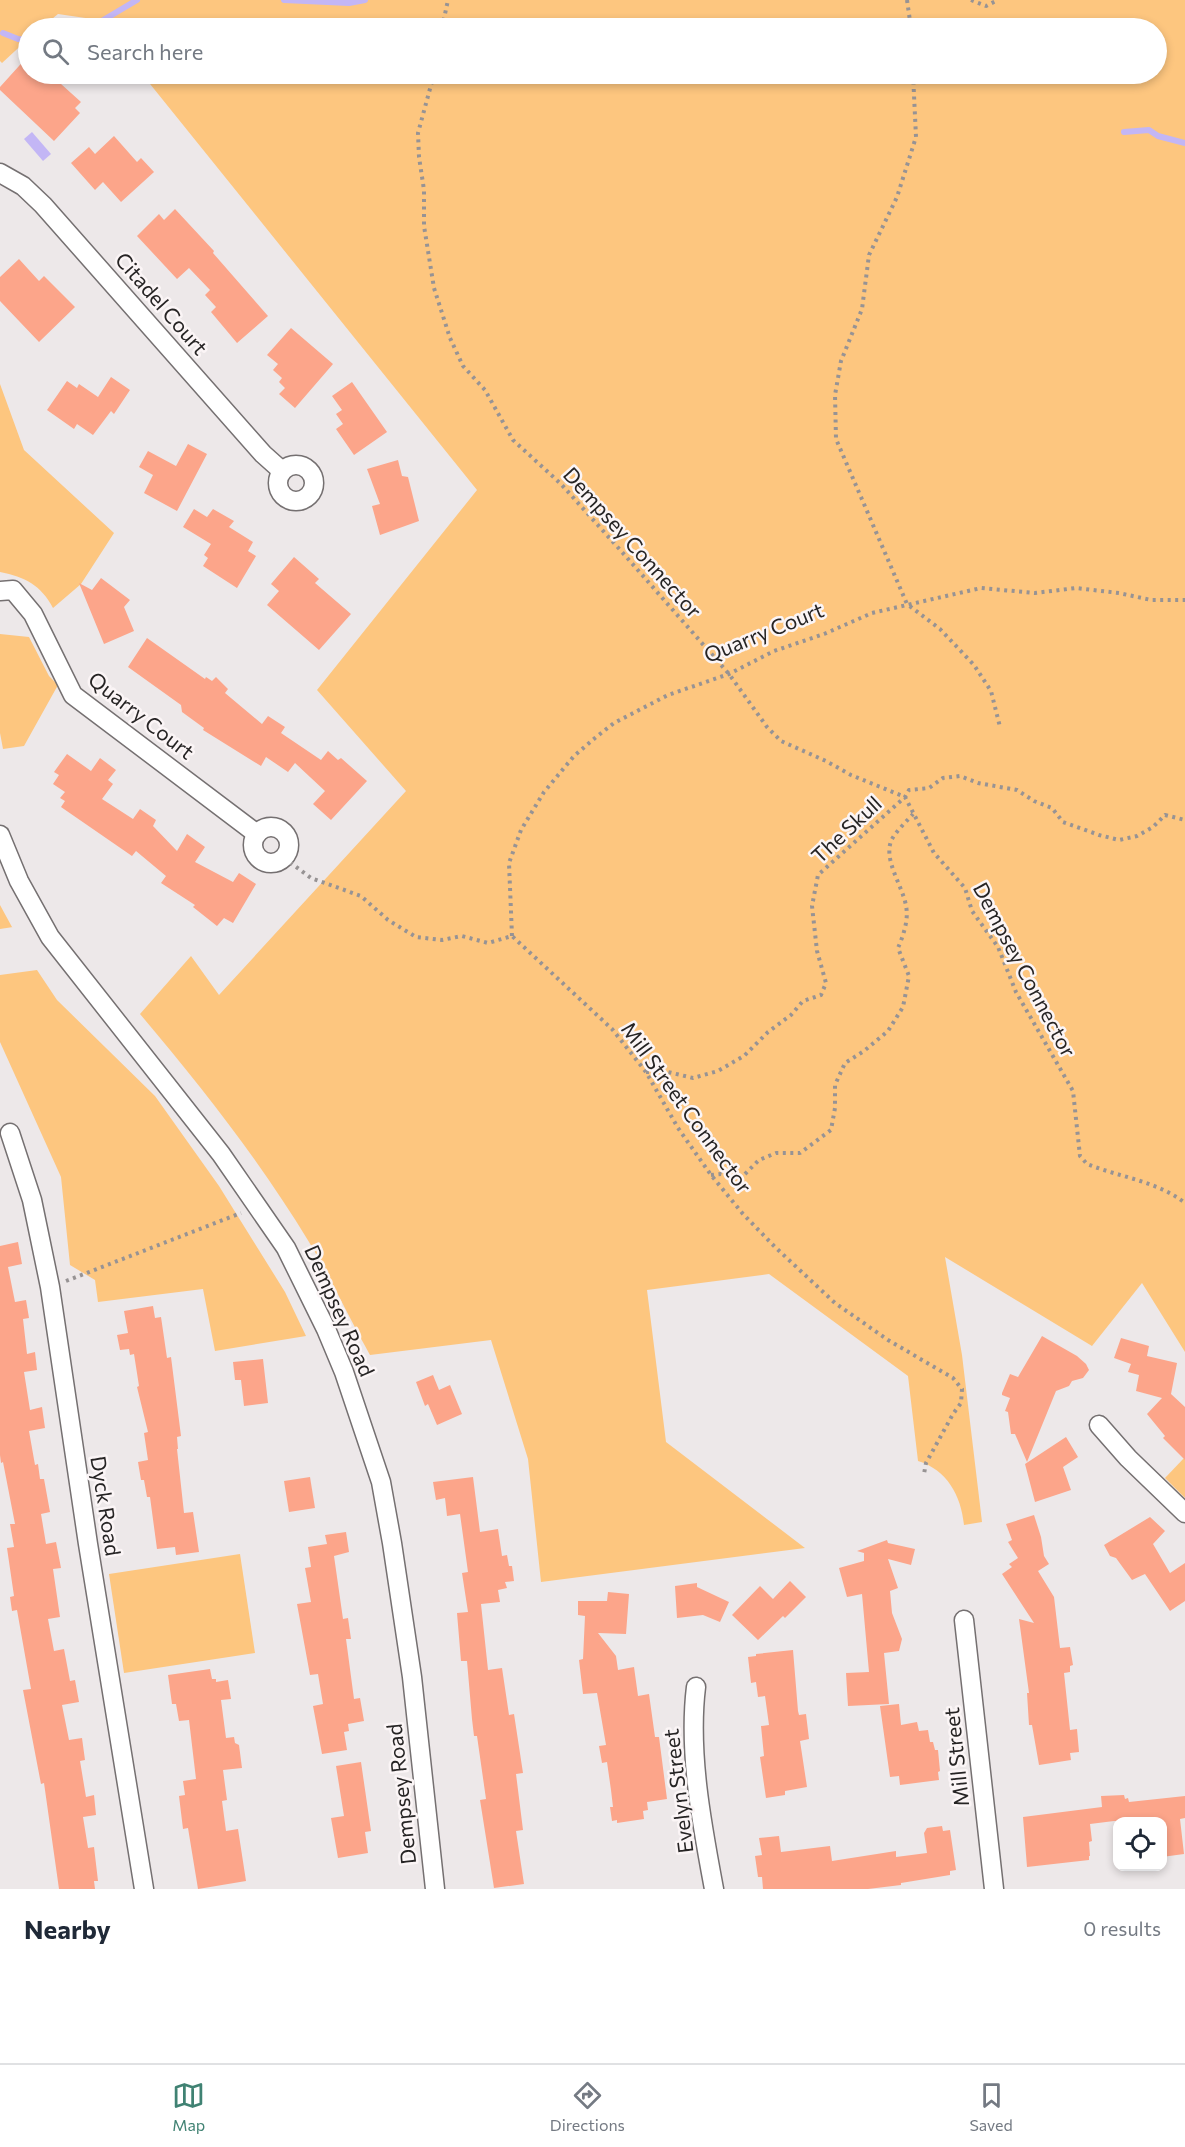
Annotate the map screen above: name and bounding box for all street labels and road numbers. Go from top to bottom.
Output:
street label: Citadel Court [111,247,213,359]
street label: Dempsey Connector [559,461,707,623]
street label: Quarry Court [700,596,827,667]
street label: Quarry Court [84,666,200,764]
street label: The Skull [806,790,886,868]
street label: Dempsey Connector [969,878,1082,1061]
street label: Mill Street Connector [617,1017,758,1198]
street label: Dempsey Road [300,1241,381,1380]
street label: Dyck Road [86,1454,127,1557]
street label: Mill Street [938,1706,973,1808]
street label: Dempsey Road [381,1723,420,1866]
street label: Evelyn Street [657,1728,698,1855]

